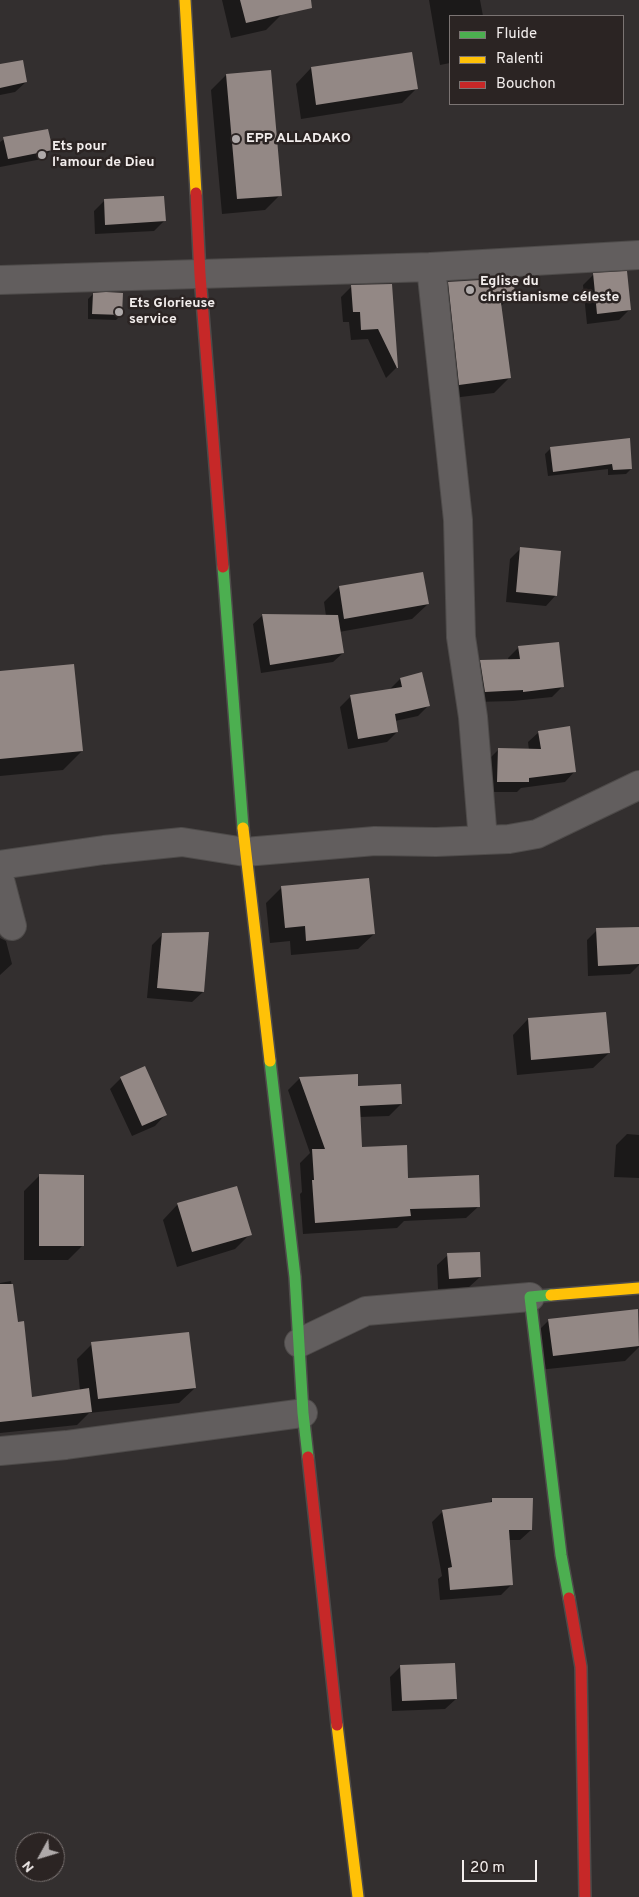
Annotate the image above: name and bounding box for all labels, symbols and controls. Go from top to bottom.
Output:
legend [449,15,624,105]
text: Fluide [496,25,537,44]
text: Ralenti [496,50,543,69]
text: Bouchon [496,75,556,94]
place label: EPP ALLADAKO [246,131,351,147]
marker: EPP ALLADAKO [230,133,242,145]
place label: Ets pour l'amour de Dieu [52,139,155,172]
marker: Ets pour l'amour de Dieu [36,149,48,161]
place label: Eglise du christianisme céleste [480,274,619,306]
marker: Eglise du christianisme céleste [464,284,476,296]
place label: Ets Glorieuse service [129,296,215,328]
marker: Ets Glorieuse service [113,306,125,318]
north arrow [15,1832,65,1882]
scale bar [464,1850,539,1882]
text: N [19,1857,39,1875]
text: 20 m [470,1859,505,1878]

